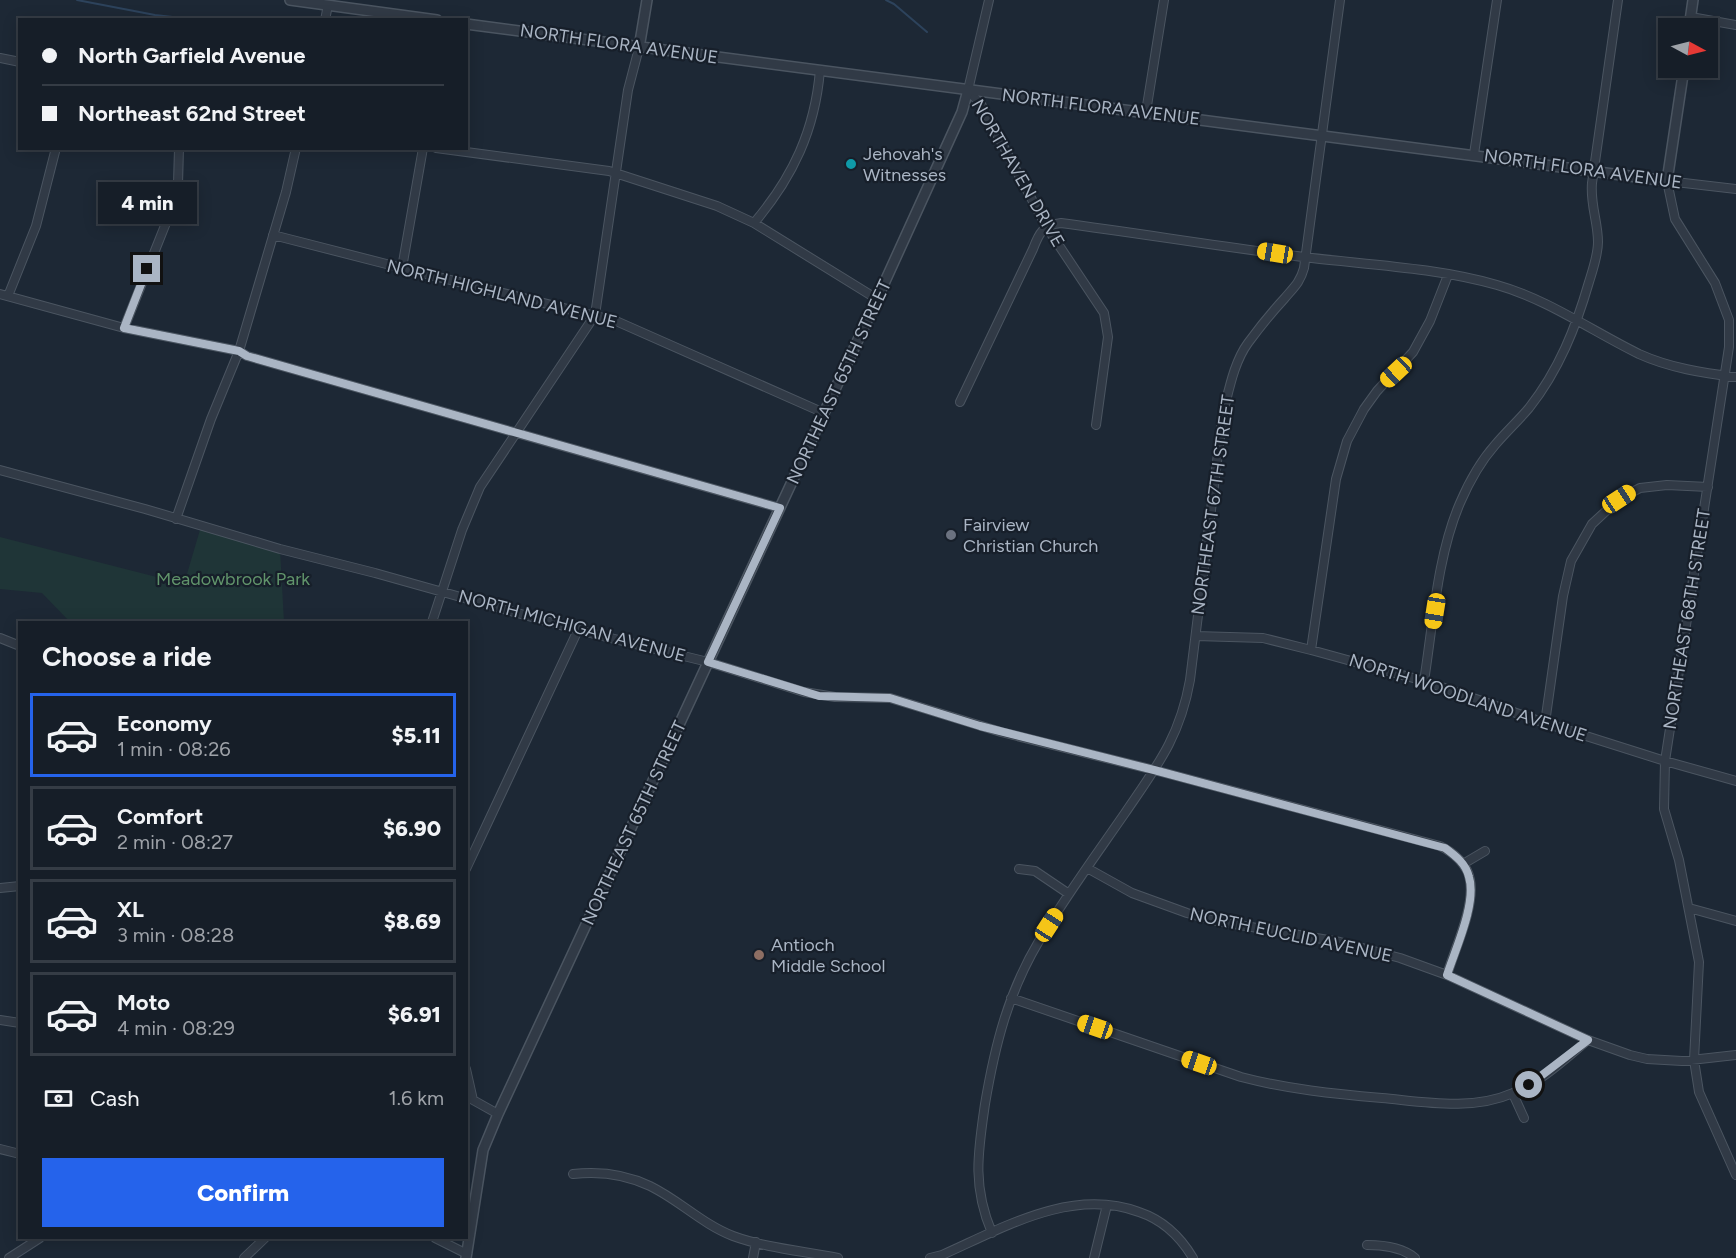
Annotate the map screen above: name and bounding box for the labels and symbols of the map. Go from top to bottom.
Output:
north arrow [1658,18,1718,78]
street label: NORTH FLORA AVENUE [519,19,719,69]
street label: NORTH FLORA AVENUE [1001,84,1201,130]
street label: NORTHAVEN DRIVE [967,95,1069,251]
place label: Jehovah's Witnesses [863,143,946,186]
street label: NORTH FLORA AVENUE [1483,144,1683,194]
marker: Jehovah's Witnesses [844,157,858,171]
callout: 4 min [98,182,196,224]
car [1256,241,1294,265]
route end [133,255,160,282]
street label: NORTH HIGHLAND AVENUE [384,255,620,333]
street label: NORTHEAST 65TH STREET [782,276,896,488]
car [1377,353,1415,391]
street label: NORTHEAST 67TH STREET [1187,393,1239,617]
car [1599,482,1639,516]
street label: NORTHEAST 68TH STREET [1659,507,1715,731]
place label: Fairview Christian Church [963,514,1098,557]
marker: Fairview Christian Church [944,528,958,542]
park label: Meadowbrook Park [156,568,310,590]
street label: NORTH MICHIGAN AVENUE [456,585,688,667]
car [1423,592,1447,630]
street label: NORTH WOODLAND AVENUE [1346,649,1590,747]
street label: NORTHEAST 65TH STREET [577,717,691,929]
street label: NORTH EUCLID AVENUE [1188,903,1394,967]
car [1032,905,1066,945]
place label: Antioch Middle School [771,934,885,977]
marker: Antioch Middle School [752,948,766,962]
car [1075,1013,1115,1041]
car [1179,1049,1219,1077]
route start [1515,1071,1542,1098]

